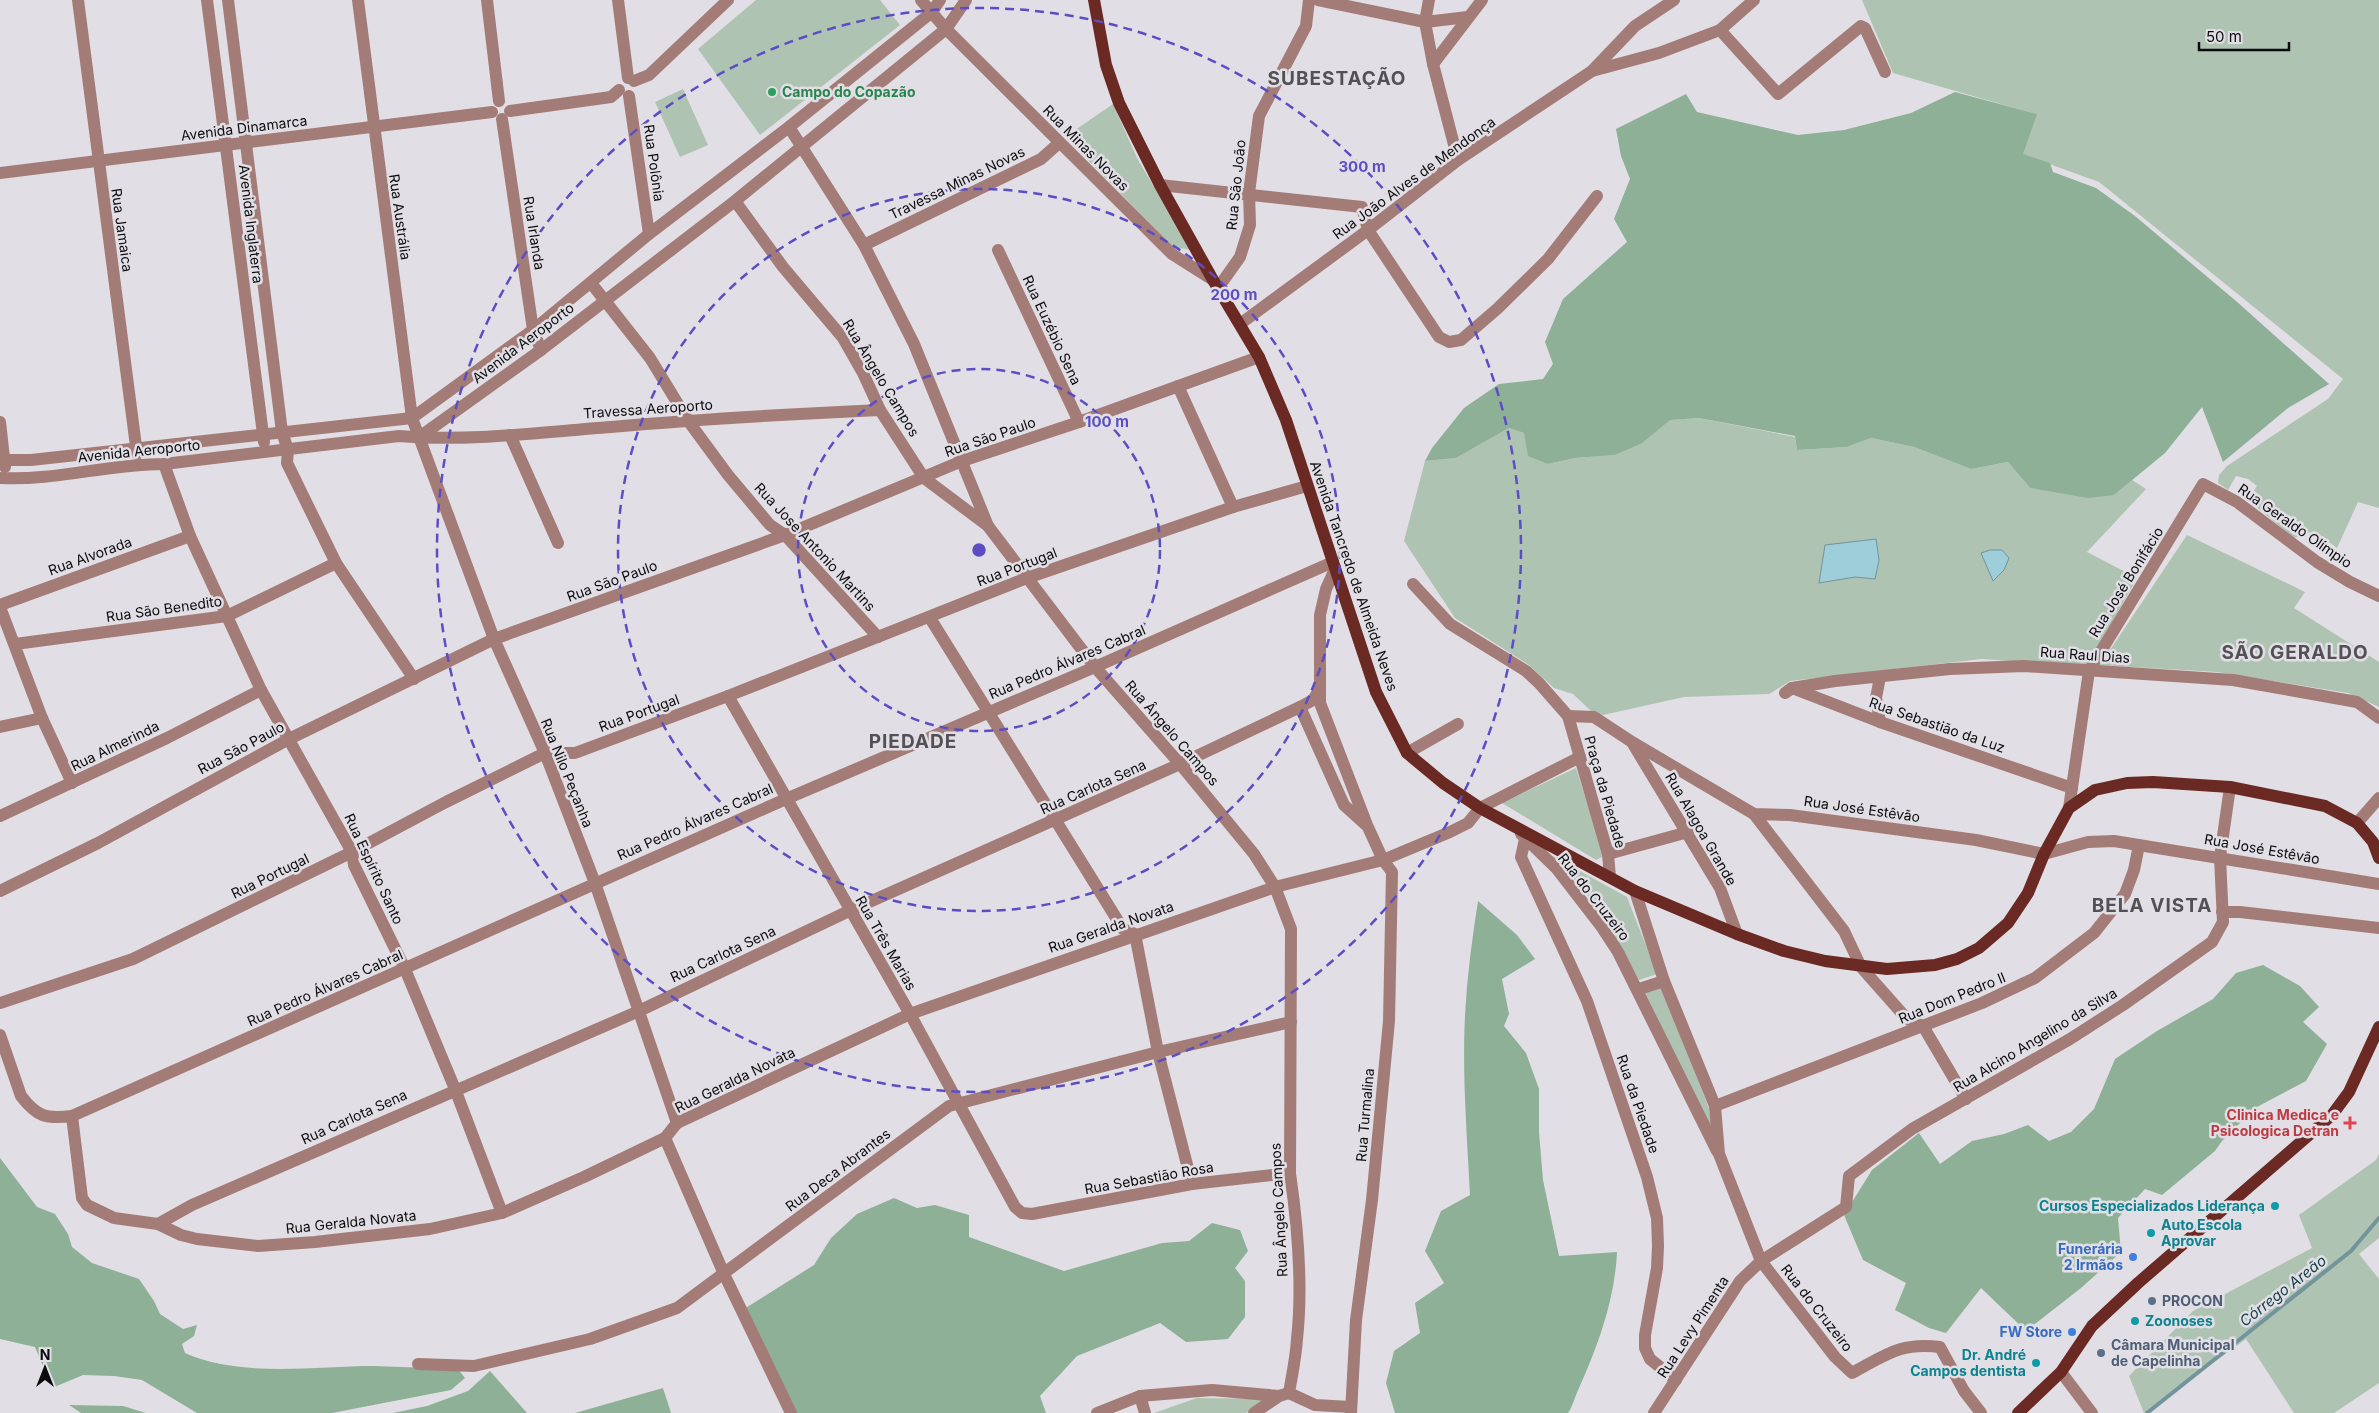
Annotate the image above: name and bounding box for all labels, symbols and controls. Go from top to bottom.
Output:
scale bar [2199,20,2289,52]
text: 50 m [2206,27,2242,46]
district label: SUBESTAÇÃO [1268,67,1406,90]
place label: Campo do Copazão [782,83,916,100]
marker: Campo do Copazão [766,86,778,98]
street label: Rua Minas Novas [1040,101,1133,194]
street label: Avenida Dinamarca [180,111,308,144]
street label: Rua João Alves de Mendonça [1329,113,1498,242]
street label: Rua Polônia [641,123,668,203]
street label: Rua São João [1222,139,1249,231]
street label: Travessa Minas Novas [886,142,1027,223]
text: 300 m [1338,157,1386,176]
street label: Avenida Inglaterra [236,164,267,284]
street label: Rua Austrália [386,173,415,261]
street label: Rua Jamaica [108,187,137,273]
street label: Rua Irlanda [520,195,549,271]
street label: Rua Euzébio Sena [1020,272,1085,387]
text: 200 m [1211,285,1257,304]
street label: Avenida Aeroporto [468,299,577,386]
street label: Rua Ângelo Campos [840,316,923,440]
street label: Travessa Aeroporto [582,395,713,422]
text: 100 m [1085,412,1129,431]
street label: Rua São Paulo [942,413,1038,460]
street label: Avenida Aeroporto [77,436,201,465]
street label: Avenida Tancredo de Almeida Neves [1307,459,1402,693]
street label: Rua Jose Antonio Martins [751,479,879,614]
street label: Rua Geraldo Olímpio [2235,480,2356,571]
street label: Rua José Bonifácio [2085,523,2166,640]
street label: Rua Alvorada [46,533,134,579]
centre of rings [970,541,988,559]
street label: Rua Portugal [974,543,1059,590]
street label: Rua São Paulo [564,556,659,605]
street label: Rua São Benedito [105,592,223,625]
street label: Rua Pedro Álvares Cabral [986,621,1148,702]
district label: SÃO GERALDO [2221,641,2369,664]
street label: Rua Raul Dias [2039,643,2131,666]
street label: Rua Ângelo Campos [1122,676,1223,789]
street label: Rua Portugal [596,690,681,735]
street label: Rua Sebastião da Luz [1867,693,2007,756]
street label: Rua Nilo Peçanha [538,716,597,830]
street label: Rua Almerinda [68,717,162,774]
street label: Rua São Paulo [195,718,287,777]
district label: PIEDADE [869,730,957,753]
street label: Praça da Piedade [1581,734,1630,850]
street label: Rua Carlota Sena [1037,756,1148,818]
street label: Rua Alagoa Grande [1662,769,1741,888]
street label: Rua Pedro Álvares Cabral [614,780,775,864]
street label: Rua José Estêvão [1803,792,1921,825]
street label: Rua Espírito Santo [341,811,408,927]
street label: Rua José Estêvão [2203,830,2321,867]
street label: Rua Portugal [228,849,312,902]
street label: Rua do Cruzeiro [1555,850,1634,944]
street label: Rua Três Marias [852,892,920,993]
district label: BELA VISTA [2092,894,2212,917]
street label: Rua Geralda Novata [1046,897,1176,956]
street label: Rua Carlota Sena [667,922,778,985]
street label: Rua Pedro Álvares Cabral [244,946,405,1030]
street label: Rua Dom Pedro II [1896,968,2008,1027]
street label: Rua Alcino Angelino da Silva [1950,984,2120,1095]
street label: Rua Geralda Novata [672,1043,798,1116]
street label: Rua da Piedade [1614,1052,1663,1155]
street label: Rua Turmalina [1352,1067,1377,1162]
street label: Rua Carlota Sena [298,1086,409,1148]
place label: Clinica Medica e Psicologica Detran [2211,1106,2339,1139]
marker: Clinica Medica e Psicologica Detran [2343,1116,2357,1130]
street label: Rua Deca Abrantes [782,1125,893,1215]
street label: Rua Ângelo Campos [1267,1143,1291,1277]
street label: Rua Sebastião Rosa [1083,1158,1215,1197]
place label: Cursos Especializados Liderança [2039,1197,2265,1214]
marker: Cursos Especializados Liderança [2269,1200,2281,1212]
street label: Rua Geralda Novata [285,1206,417,1237]
place label: Auto Escola Aprovar [2161,1216,2242,1249]
marker: Auto Escola Aprovar [2145,1227,2157,1239]
place label: Funerária 2 Irmãos [2058,1240,2123,1273]
marker: Funerária 2 Irmãos [2127,1251,2139,1263]
water label: Córrego Areão [2235,1251,2330,1330]
street label: Rua do Cruzeiro [1778,1261,1857,1355]
street label: Rua Levy Pimenta [1653,1273,1732,1381]
place label: PROCON [2162,1292,2223,1309]
marker: PROCON [2146,1295,2158,1307]
place label: Zoonoses [2145,1312,2213,1329]
marker: Zoonoses [2129,1315,2141,1327]
place label: FW Store [1999,1323,2062,1340]
marker: FW Store [2066,1326,2078,1338]
place label: Câmara Municipal de Capelinha [2111,1336,2235,1369]
north arrow [20,1343,70,1393]
text: N [40,1346,50,1363]
place label: Dr. André Campos dentista [1910,1346,2026,1379]
marker: Câmara Municipal de Capelinha [2095,1347,2107,1359]
marker: Dr. André Campos dentista [2030,1357,2042,1369]

